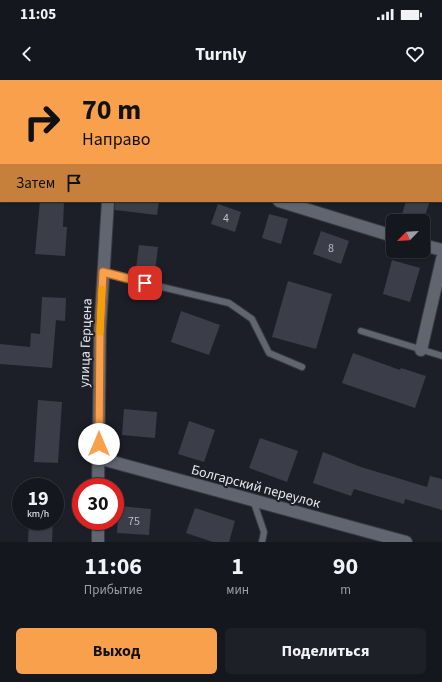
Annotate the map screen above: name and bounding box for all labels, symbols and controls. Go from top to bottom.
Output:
text: 11:05 [20,4,56,25]
text: Turnly [195,42,247,67]
icon: back [16,43,38,65]
icon: heart [404,43,426,65]
text: 70 m [82,90,141,130]
icon: right [16,96,68,148]
text: Направо [82,127,150,152]
icon: arrive [63,172,85,194]
text: Затем [16,173,55,194]
house number: 4 [223,210,229,227]
north arrow [386,214,430,258]
map controls [386,214,430,258]
house number: 8 [328,240,334,257]
pin [128,266,162,300]
icon: arrive [134,272,156,294]
street label: улица Герцена [74,298,98,388]
position arrow [78,423,120,465]
street label: Болгарский переулок [189,460,323,514]
speed limit sign: 30 [72,478,124,530]
text: 19 [27,485,49,513]
text: km/h [27,507,49,521]
house number: 75 [128,513,140,530]
text: 11:06 [84,549,142,584]
text: 1 [231,549,244,584]
text: 90 [333,549,358,584]
text: Прибытие [84,581,142,599]
text: мин [226,581,249,599]
text: m [340,581,351,599]
button: Выход [16,628,217,674]
button: Поделиться [225,628,426,674]

